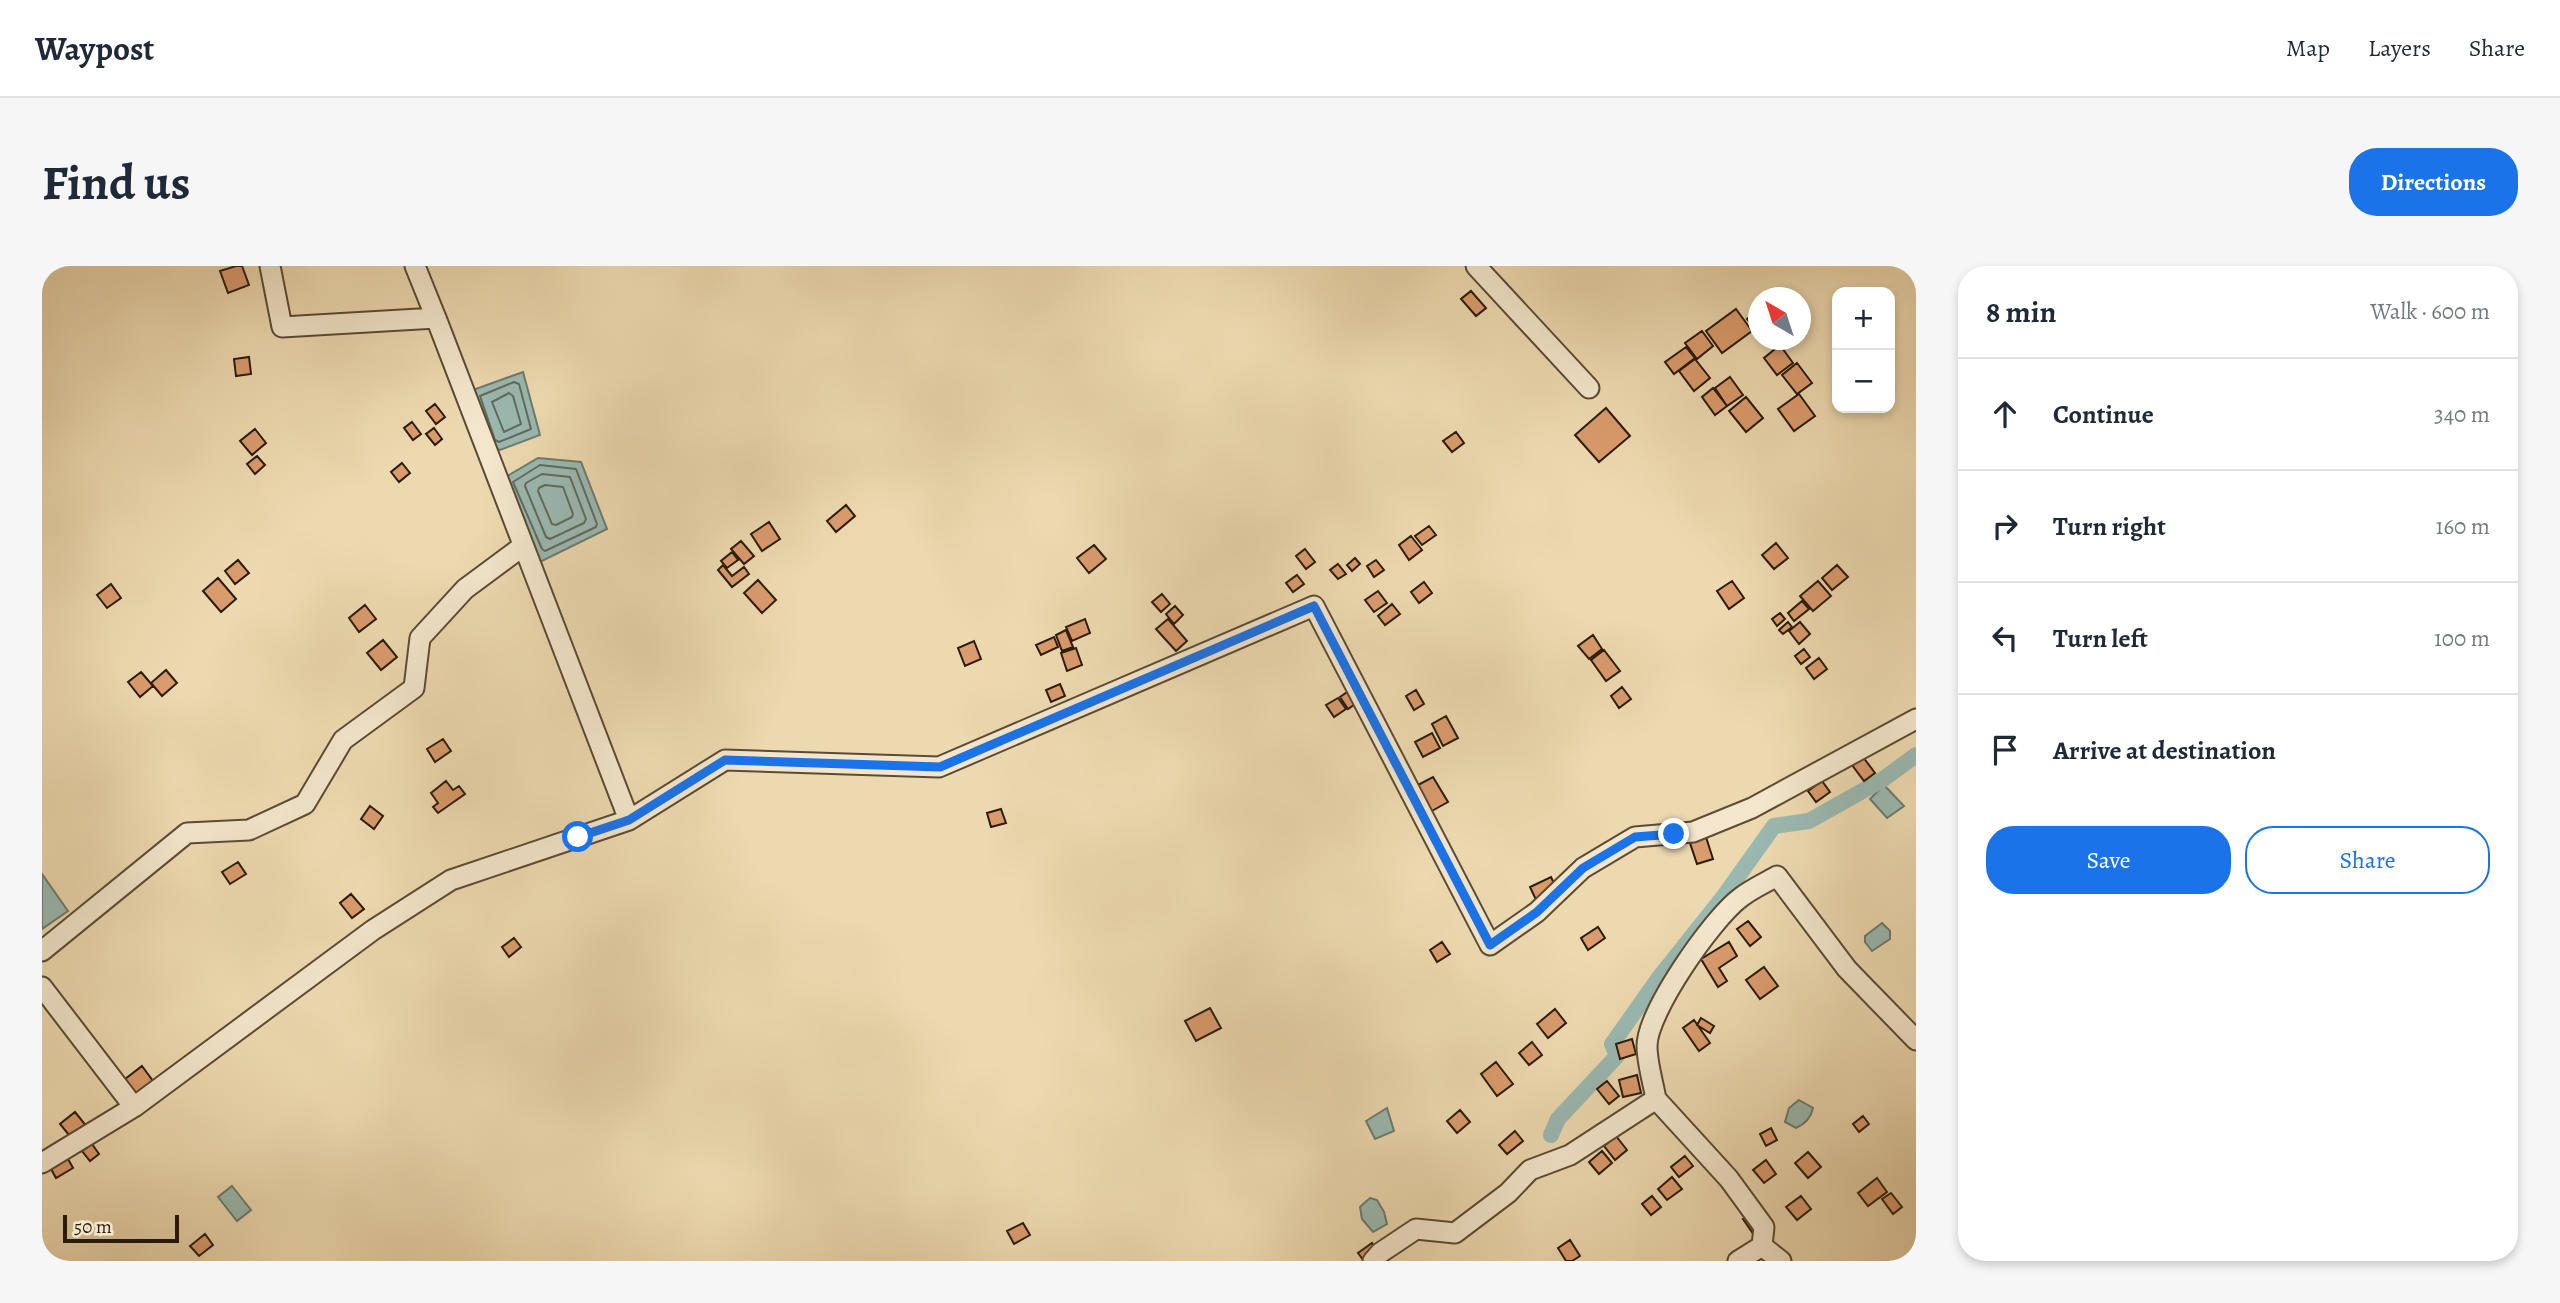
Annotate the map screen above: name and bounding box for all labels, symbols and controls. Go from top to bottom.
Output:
text: Waypost [35,26,154,71]
text: Map [2286,32,2330,64]
text: Layers [2368,32,2431,64]
text: Share [2469,32,2525,64]
button: Directions [2349,148,2518,216]
text: Find us [42,149,190,216]
north arrow [1748,287,1811,350]
map controls [1832,287,1895,413]
button: + [1832,287,1895,350]
text: 8 min [1986,292,2056,332]
text: Walk · 600 m [2370,296,2490,327]
button: − [1832,350,1895,413]
icon: ahead [1986,395,2024,433]
text: Continue [2053,397,2154,432]
text: 340 m [2434,399,2490,430]
icon: right [1986,507,2024,545]
text: Turn right [2053,509,2166,544]
text: 160 m [2436,511,2490,542]
icon: left [1986,619,2024,657]
text: Turn left [2053,621,2148,656]
text: 100 m [2434,623,2490,654]
icon: arrive [1986,731,2024,769]
text: Arrive at destination [2053,733,2276,768]
route end [1658,818,1689,849]
route start [562,821,593,852]
button: Save [1986,826,2231,894]
button: Share [2245,826,2490,894]
scale bar [63,1212,178,1244]
text: 50 m [74,1214,112,1240]

